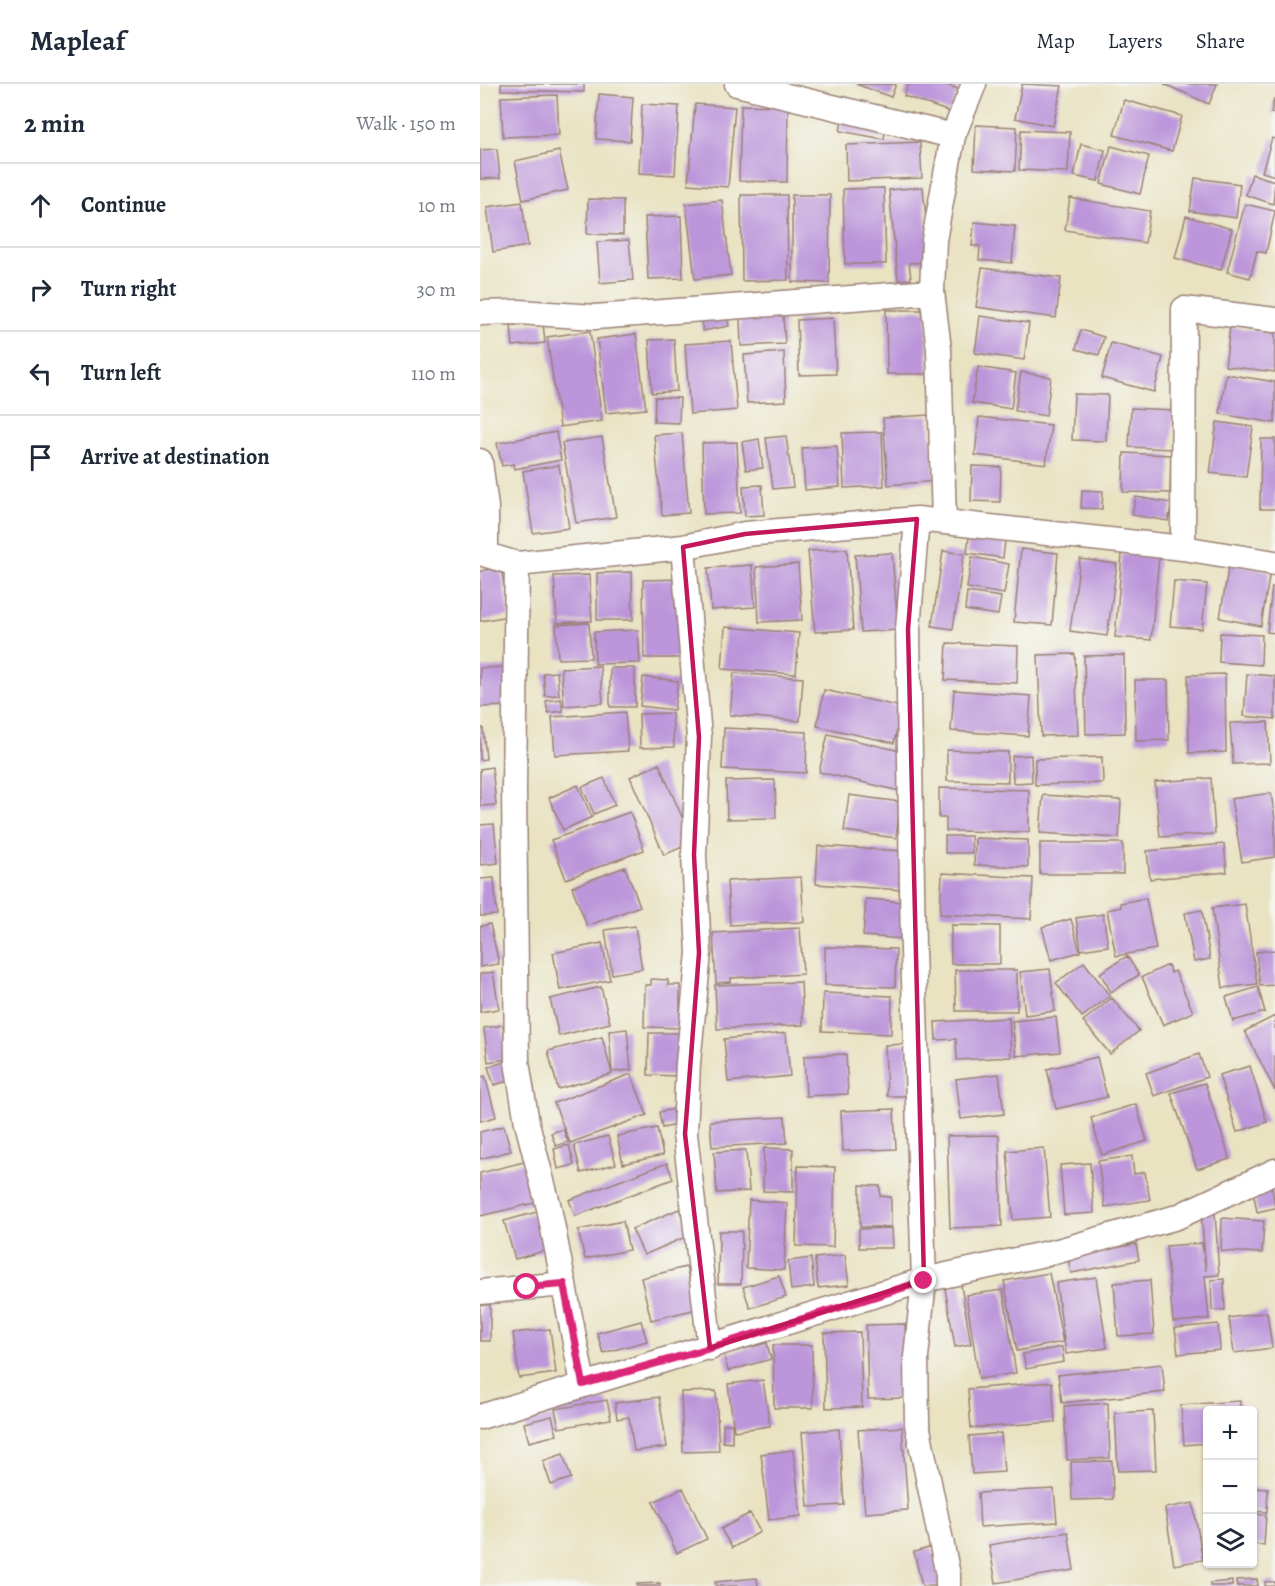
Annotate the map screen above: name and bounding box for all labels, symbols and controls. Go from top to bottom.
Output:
text: Mapleaf [30,22,125,60]
text: Map [1036,27,1075,55]
text: Layers [1108,27,1163,55]
text: Share [1196,27,1245,55]
text: 2 min [24,106,85,141]
text: Walk · 150 m [356,110,456,137]
icon: ahead [24,189,57,222]
text: Continue [81,190,166,220]
text: 10 m [418,192,456,219]
icon: right [24,273,57,306]
text: Turn right [81,274,177,304]
text: 30 m [416,276,456,303]
icon: left [24,357,57,390]
text: Turn left [81,358,161,388]
text: 110 m [411,360,456,387]
icon: arrive [24,441,57,474]
text: Arrive at destination [81,442,270,472]
route end [910,1267,936,1293]
route start [513,1273,539,1299]
map controls [1203,1406,1257,1568]
button: + [1203,1406,1257,1460]
button: − [1203,1460,1257,1514]
button: layers [1203,1514,1257,1568]

